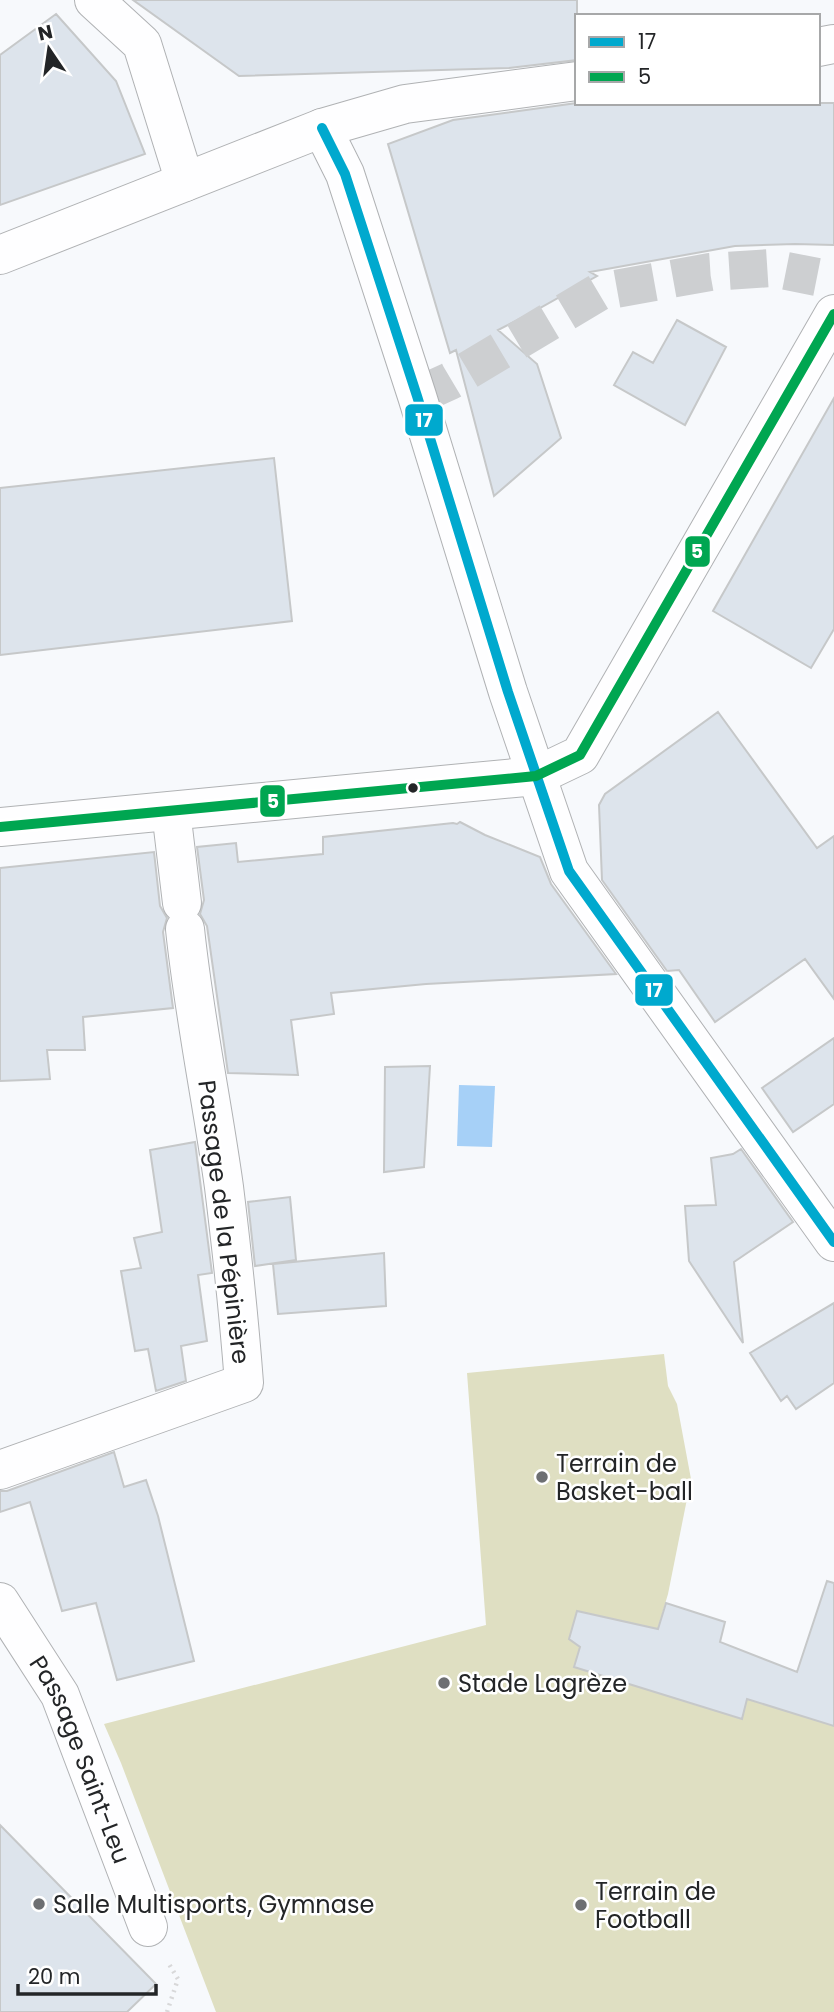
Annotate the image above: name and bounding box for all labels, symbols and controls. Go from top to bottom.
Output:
north arrow [14,14,84,84]
legend [575,14,820,105]
text: N [35,18,55,48]
text: 17 [638,27,656,56]
text: 5 [638,62,651,91]
line badge: 17 [404,403,444,437]
text: 17 [415,407,433,434]
line badge: 5 [684,535,711,568]
text: 5 [691,538,703,565]
unlabelled marker [406,781,420,795]
line badge: 5 [259,784,286,818]
text: 5 [267,788,279,815]
line badge: 17 [634,973,674,1007]
text: 17 [645,977,663,1004]
street label: Passage de la Pépinière [190,1078,258,1366]
place label: Terrain de Basket-ball [556,1447,693,1508]
marker: Terrain de Basket-ball [534,1469,550,1485]
street label: Passage Saint-Leu [22,1649,139,1868]
place label: Stade Lagrèze [458,1667,627,1700]
marker: Stade Lagrèze [436,1675,452,1691]
place label: Terrain de Football [595,1875,716,1936]
place label: Salle Multisports, Gymnase [53,1888,374,1921]
marker: Salle Multisports, Gymnase [31,1896,47,1912]
marker: Terrain de Football [573,1897,589,1913]
scale bar [18,1952,156,1996]
text: 20 m [28,1962,81,1991]

